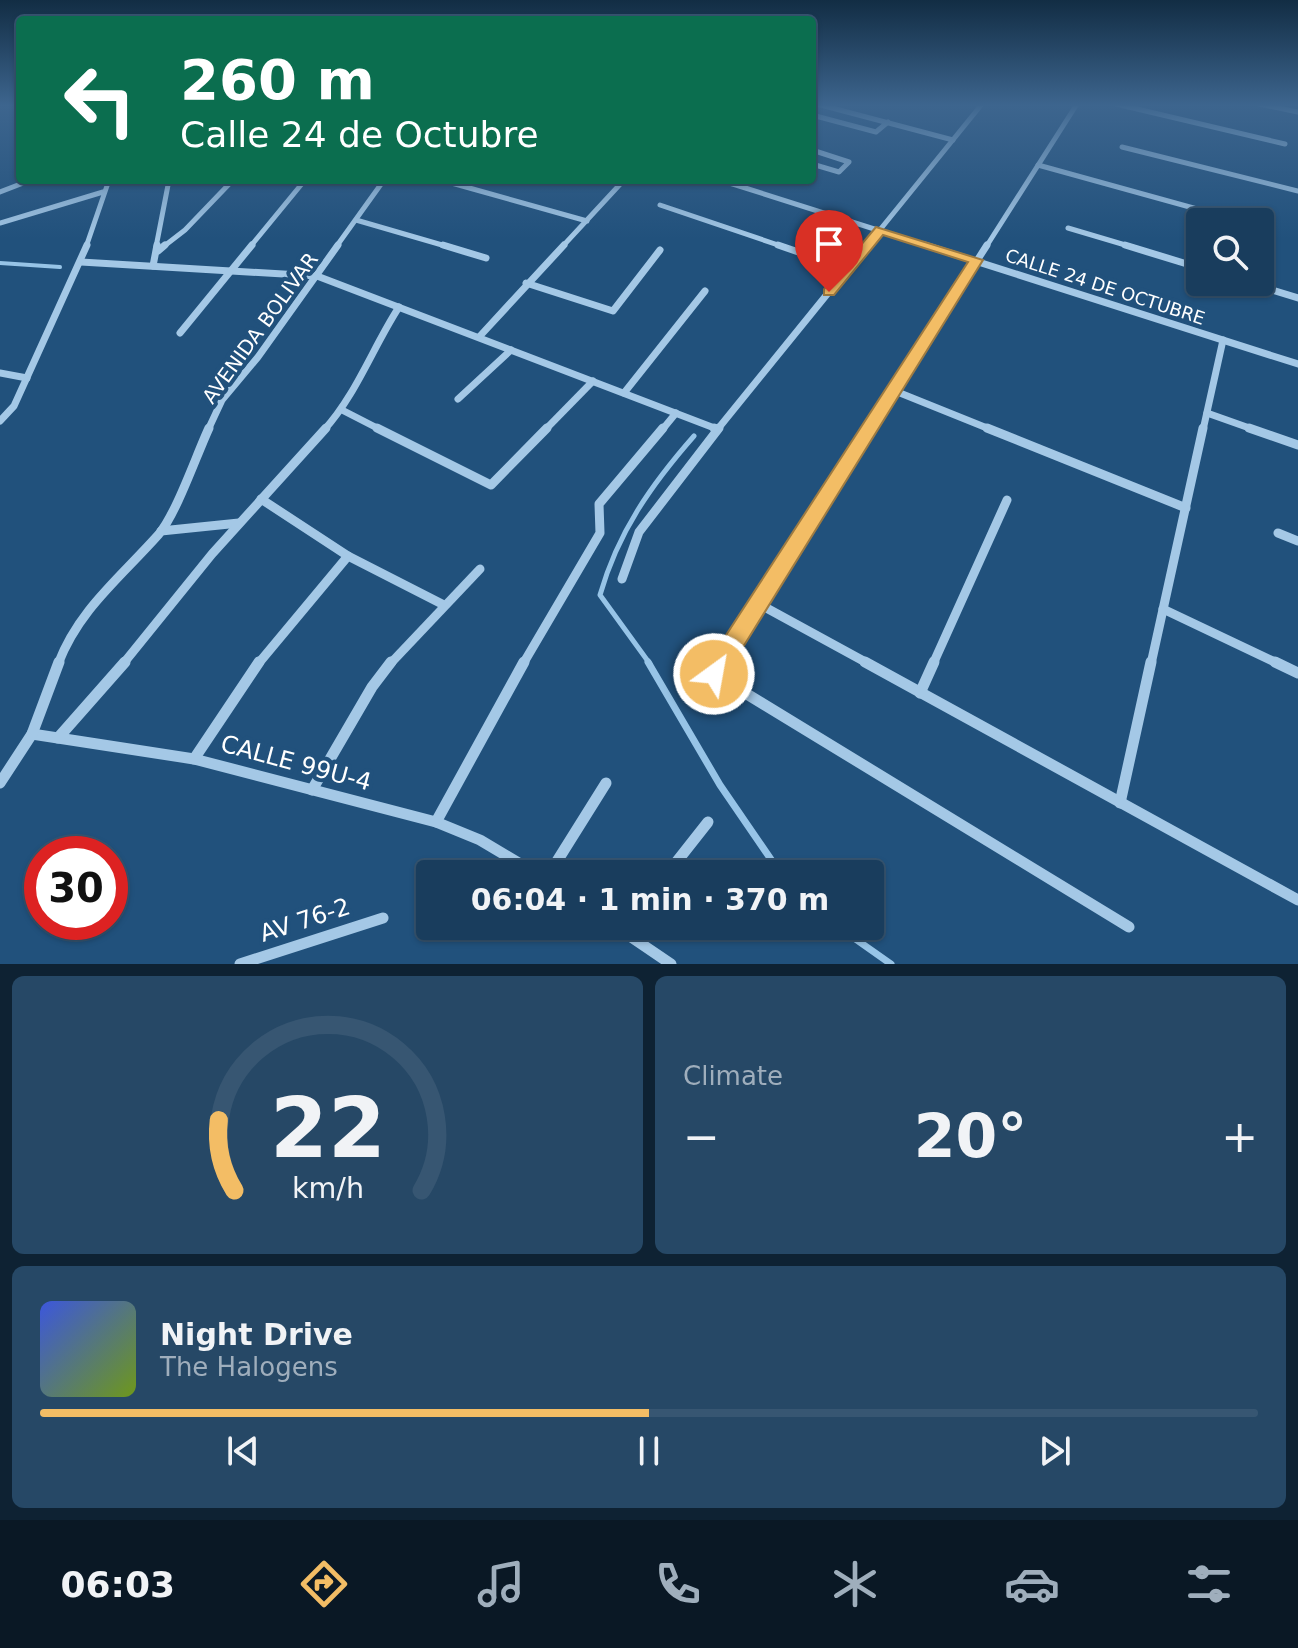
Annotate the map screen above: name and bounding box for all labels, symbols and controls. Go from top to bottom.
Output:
text: 260 m [180,47,375,112]
icon: left [48,48,152,152]
text: Calle 24 de Octubre [180,114,539,155]
map controls [1186,208,1274,296]
button: search [1186,208,1274,296]
pin [795,210,863,292]
icon: arrive [807,222,851,266]
street label: CALLE 24 DE OCTUBRE [1003,244,1208,329]
street label: AVENIDA BOLIVAR [197,248,323,408]
position arrow [672,632,756,716]
street label: CALLE 99U-4 [218,729,374,797]
speed limit sign: 30 [24,836,128,940]
text: 06:04 · 1 min · 370 m [471,882,829,917]
street label: AV 76-2 [256,892,354,948]
text: Climate [683,1061,783,1091]
text: 22 [270,1080,385,1177]
text: 20° [914,1101,1027,1171]
text: − [683,1111,720,1162]
text: + [1221,1111,1258,1162]
text: km/h [291,1171,364,1205]
text: Night Drive [160,1317,353,1352]
text: The Halogens [160,1352,338,1382]
icon: previous [221,1429,265,1473]
icon: pause [627,1429,671,1473]
icon: next [1033,1429,1077,1473]
icon: directions [296,1556,352,1612]
icon: music [473,1556,529,1612]
icon: phone [650,1556,706,1612]
icon: climate [827,1556,883,1612]
icon: car [1004,1556,1060,1612]
icon: filters [1181,1556,1237,1612]
text: 06:03 [61,1564,175,1605]

